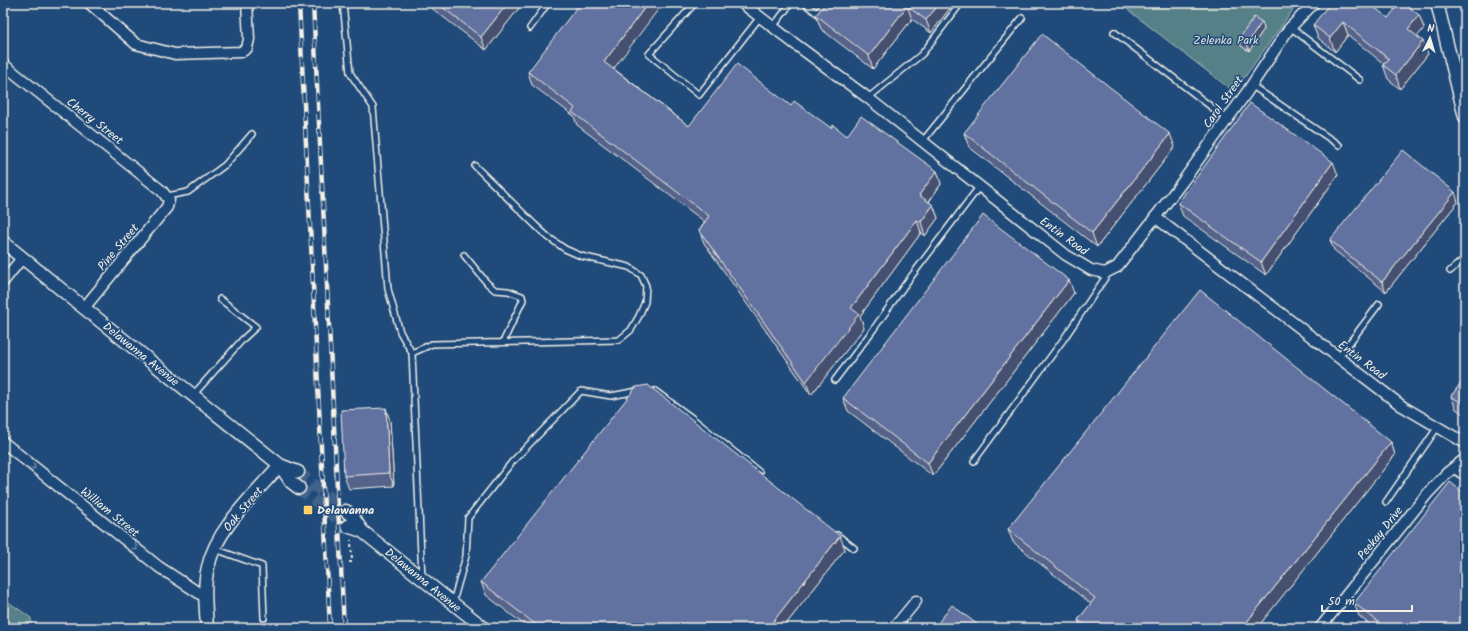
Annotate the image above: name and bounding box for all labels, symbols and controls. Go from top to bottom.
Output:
north arrow [1410,18,1450,58]
text: N [1427,20,1435,38]
park label: Zelenka Park [1193,31,1259,50]
street label: Carol Street [1198,72,1249,132]
street label: Cherry Street [62,93,128,150]
street label: Entin Road [1035,212,1093,261]
street label: Pine Street [93,219,144,275]
street label: Delawanna Avenue [98,317,184,392]
street label: Entin Road [1334,336,1391,386]
one-way arrow [29,462,36,469]
street label: Oak Street [219,482,268,536]
street label: William Street [76,483,144,542]
place label: Delawanna [317,501,374,520]
street label: Peekay Drive [1353,502,1408,564]
marker: Delawanna [302,504,314,516]
street label: Delawanna Avenue [380,543,466,618]
one-way arrow [130,544,137,551]
scale bar [1322,587,1412,613]
text: 50 m [1328,592,1355,611]

